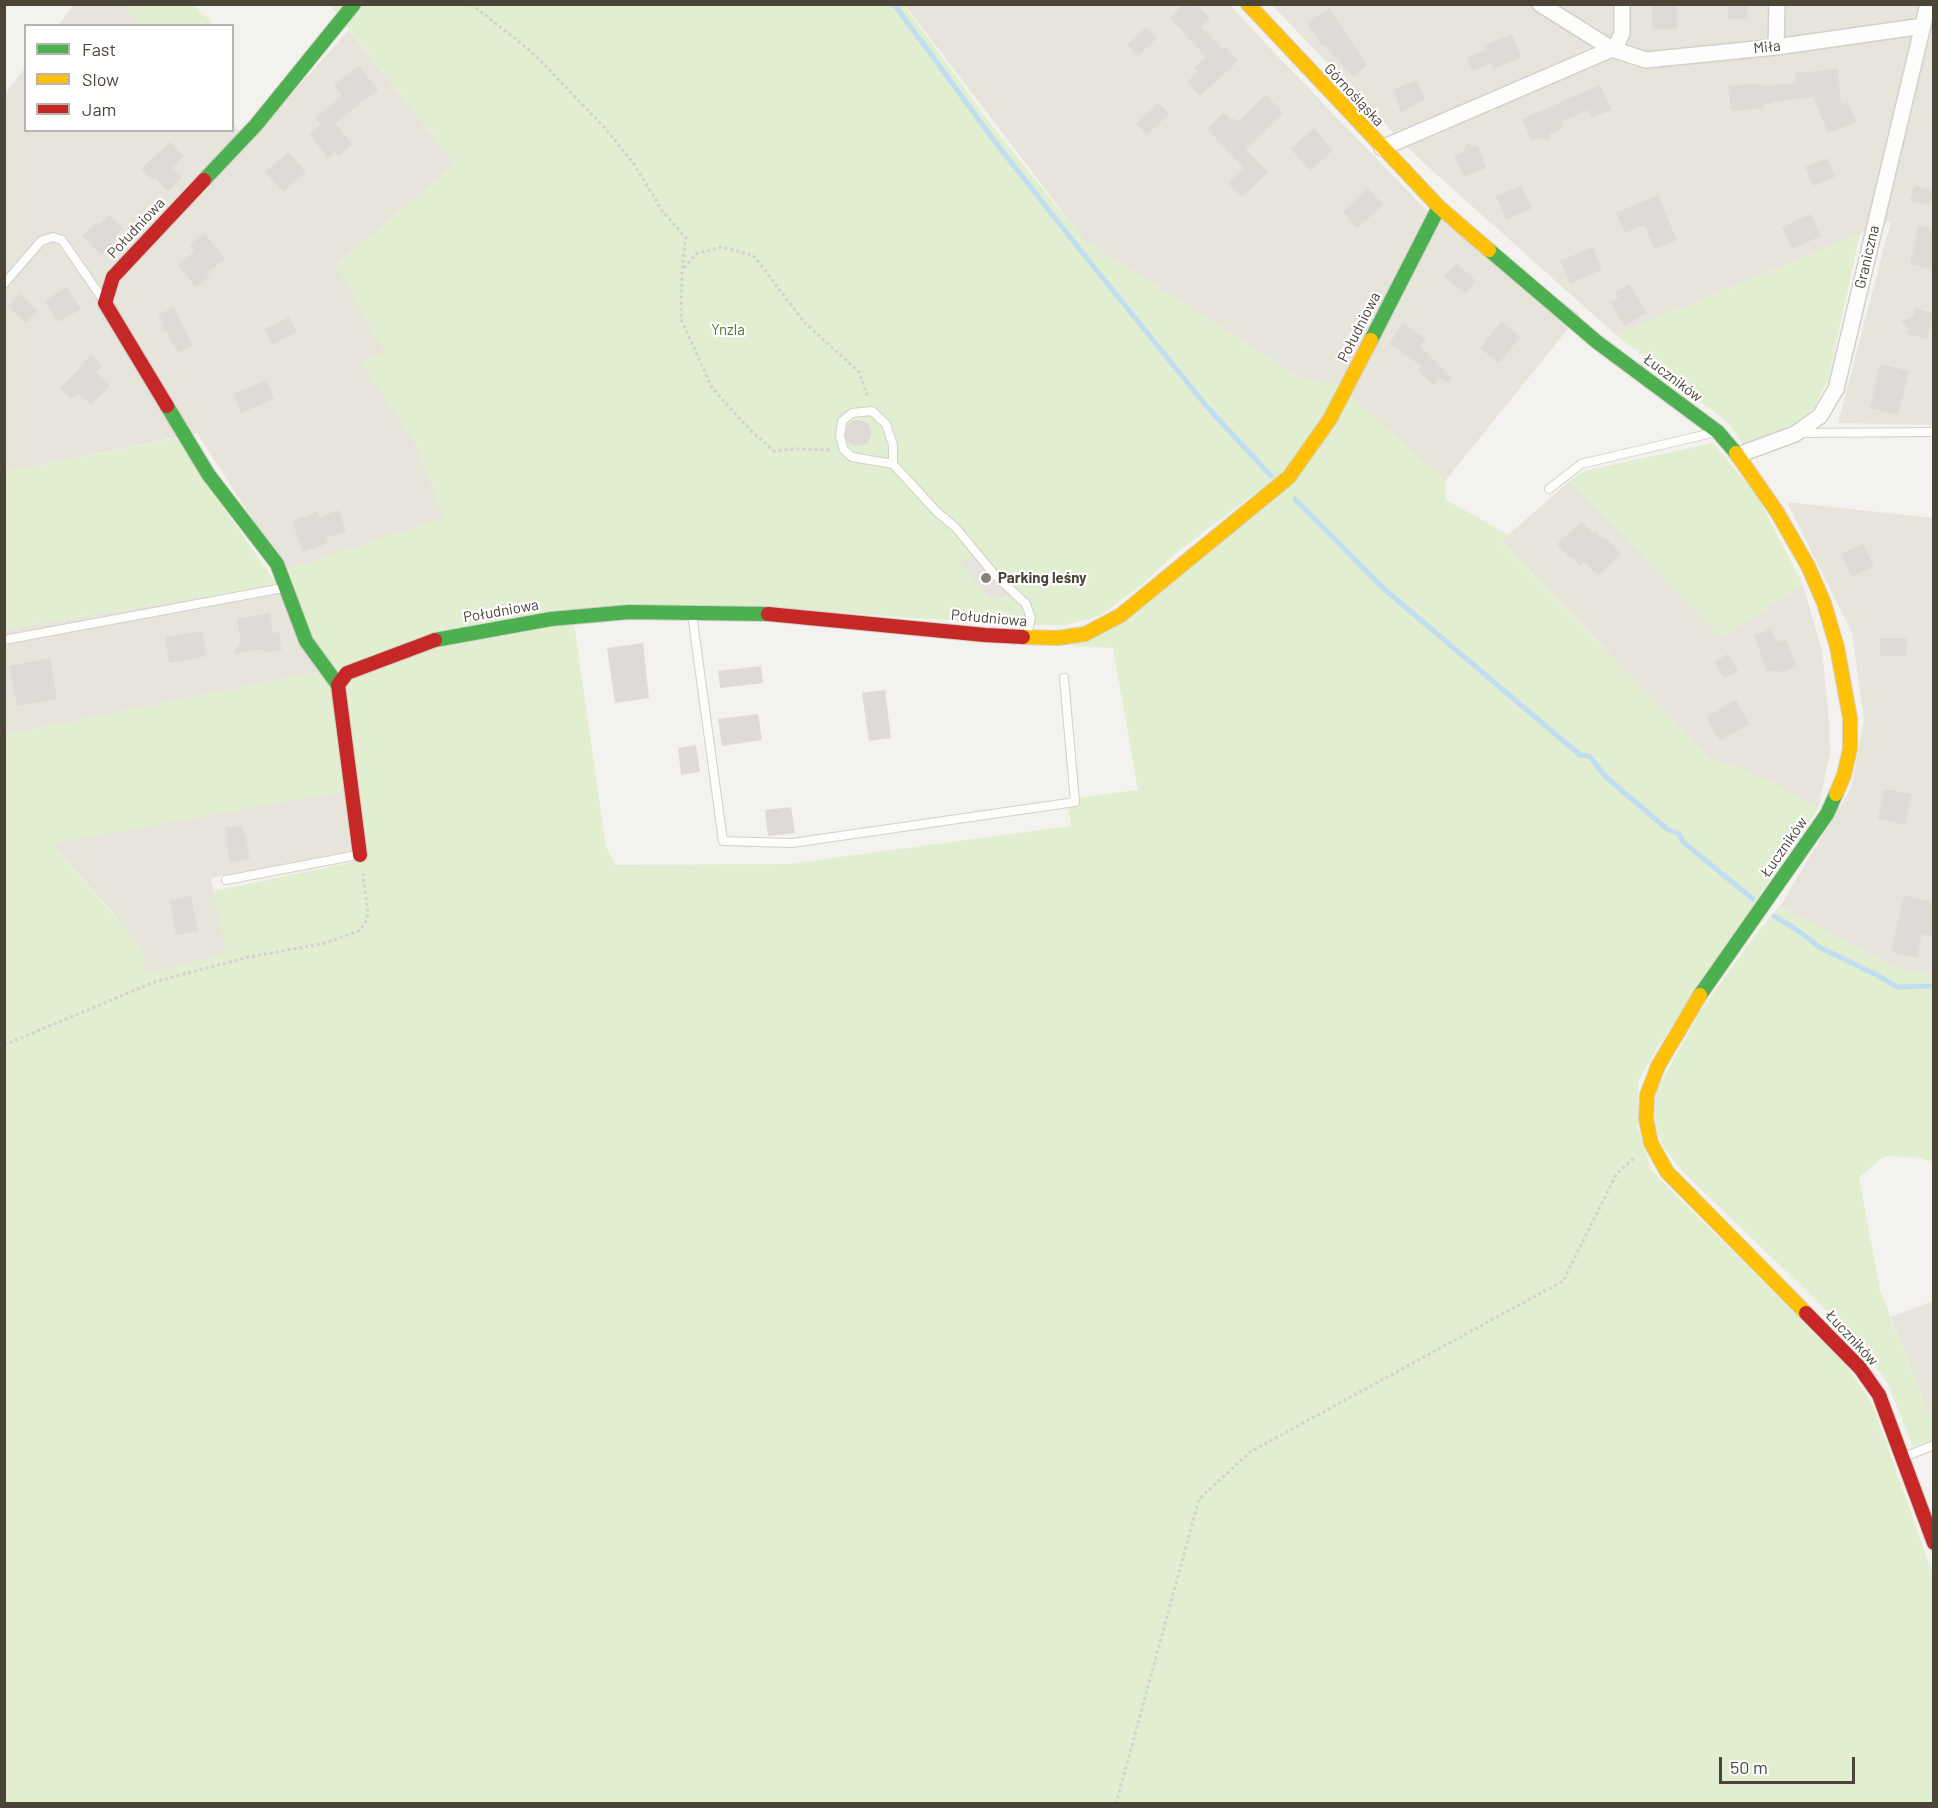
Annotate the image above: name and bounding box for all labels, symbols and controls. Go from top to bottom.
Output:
legend [24,24,234,132]
street label: Miła [1752,37,1782,57]
text: Fast [82,38,116,60]
street label: Górnośląska [1320,60,1388,130]
text: Slow [82,68,119,90]
text: Jam [82,98,116,120]
street label: Południowa [103,194,169,262]
street label: Graniczna [1851,224,1883,290]
street label: Południowa [1334,289,1384,365]
park label: Ynzla [711,321,745,339]
street label: Łuczników [1640,350,1706,406]
place label: Parking leśny [998,569,1087,587]
marker: Parking leśny [979,571,993,585]
street label: Południowa [462,596,540,626]
street label: Południowa [950,606,1028,630]
street label: Łuczników [1757,813,1811,881]
street label: Łuczników [1822,1307,1882,1369]
scale bar [1722,1745,1858,1783]
text: 50 m [1730,1756,1768,1778]

